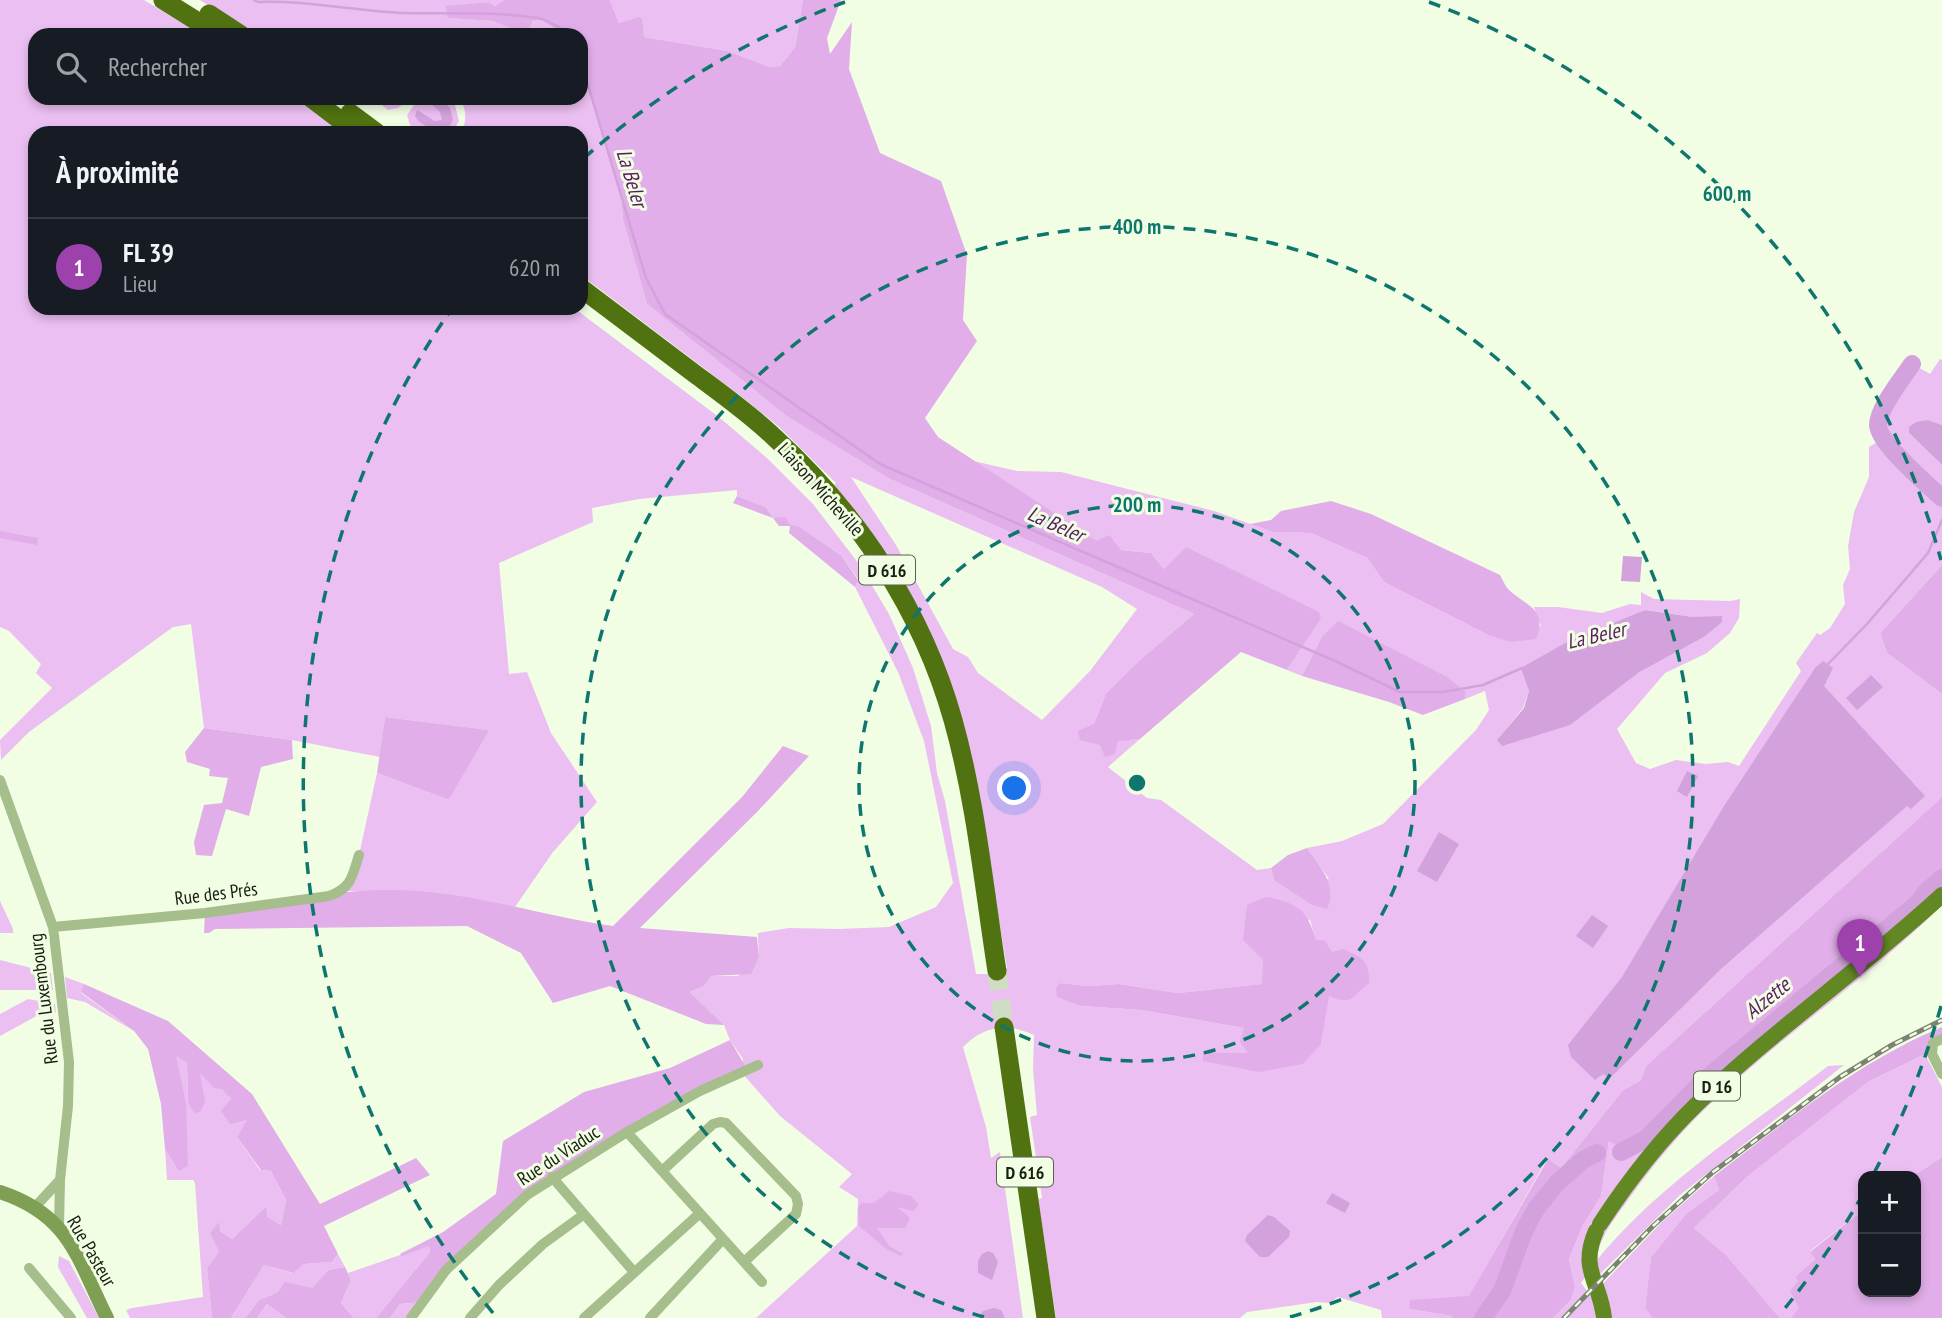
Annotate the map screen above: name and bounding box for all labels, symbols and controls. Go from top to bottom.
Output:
search box [28,28,588,105]
icon: search [52,48,90,86]
text: Rechercher [108,50,207,83]
water label: La Beler [610,146,655,213]
text: À proximité [56,152,179,191]
text: 600 m [1703,180,1751,207]
text: 400 m [1113,213,1161,240]
text: FL 39 [123,236,174,269]
text: 1 [74,253,85,282]
text: 620 m [509,253,560,282]
text: Lieu [123,269,157,298]
street label: Liaison Micheville [773,437,869,541]
text: 200 m [1113,491,1161,518]
water label: La Beler [1023,500,1091,550]
road number: D 616 [859,556,915,584]
water label: La Beler [1564,614,1631,655]
your location [997,771,1031,805]
centre of rings [1125,771,1149,795]
street label: Rue des Prés [173,876,259,910]
pin: 1 [1837,919,1883,977]
street label: Rue du Luxembourg [23,932,63,1066]
water label: Alzette [1739,971,1796,1024]
road number: D 16 [1694,1072,1740,1100]
street label: Rue du Viaduc [512,1119,604,1190]
road number: D 616 [997,1157,1053,1186]
map controls [1858,1171,1921,1297]
button: + [1858,1171,1921,1234]
street label: Rue Pasteur [62,1211,122,1291]
button: − [1858,1234,1921,1297]

